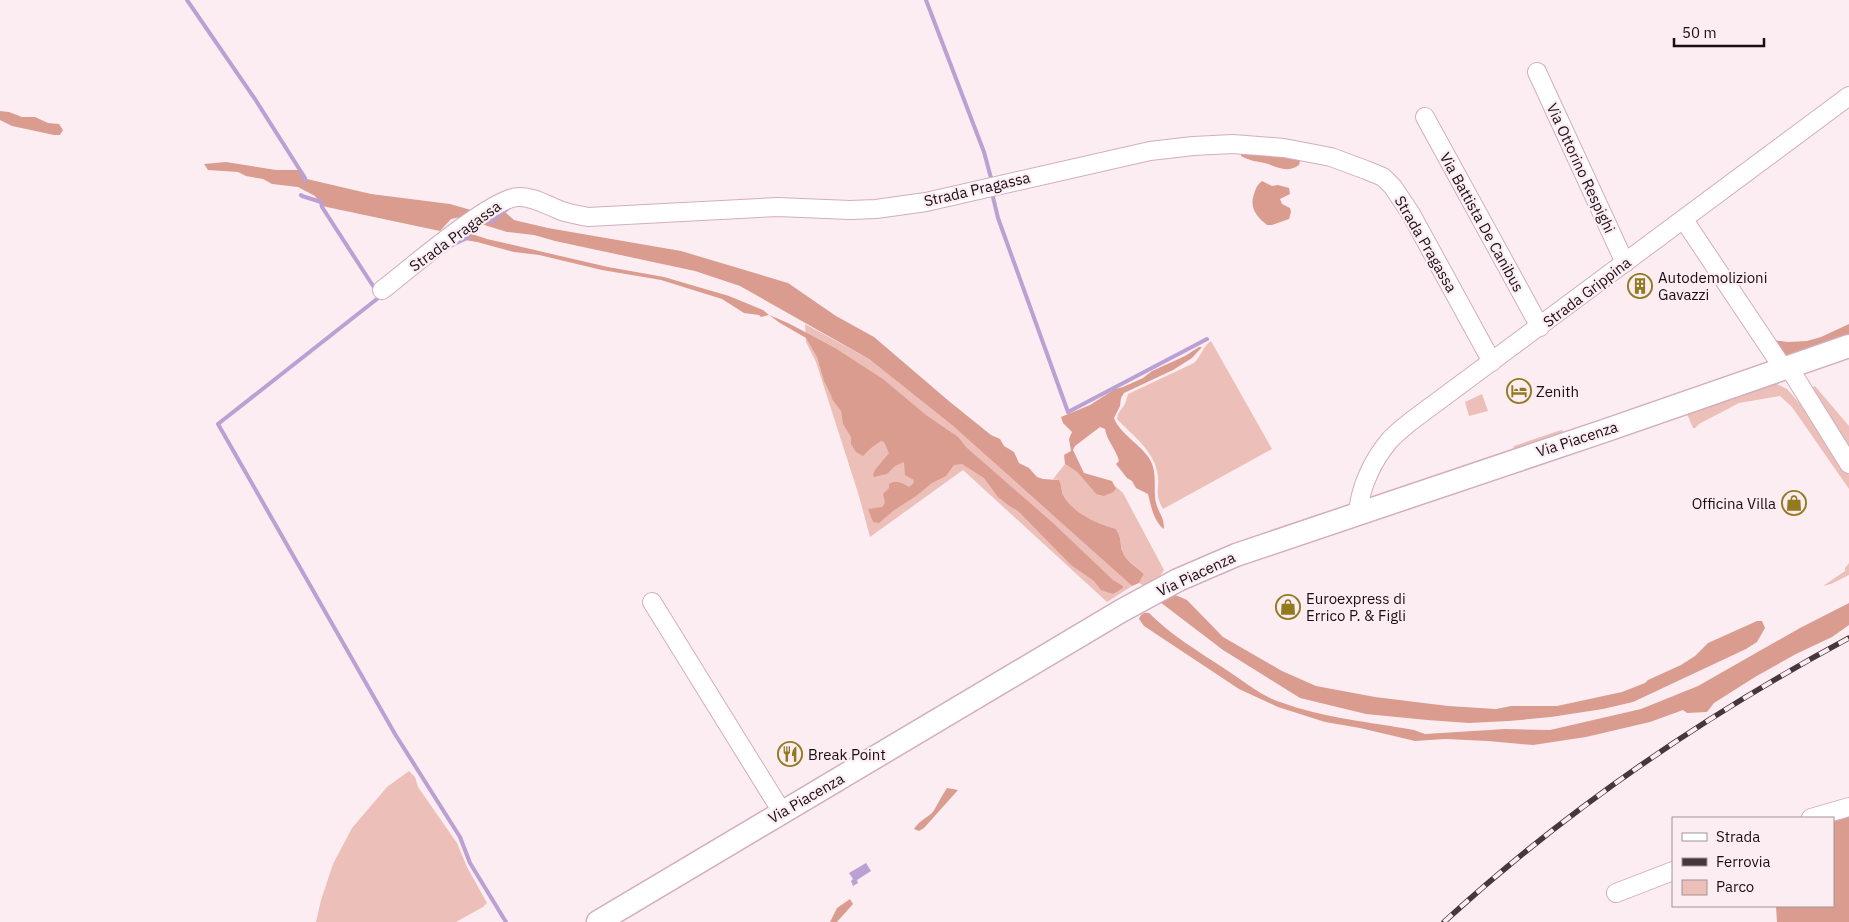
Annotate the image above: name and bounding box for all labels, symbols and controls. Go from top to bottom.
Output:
scale bar [1674,15,1764,47]
text: 50 m [1682,23,1717,42]
street label: Via Ottorino Respighi [1543,100,1619,236]
street label: Via Battista De Canibus [1436,149,1528,295]
street label: Strada Pragassa [922,168,1032,210]
street label: Strada Pragassa [1391,192,1461,296]
street label: Strada Pragassa [406,196,504,276]
street label: Strada Grippina [1539,253,1635,331]
place label: Autodemolizioni Gavazzi [1658,268,1767,304]
building icon: Autodemolizioni Gavazzi [1627,273,1653,299]
hotel icon: Zenith [1506,378,1532,404]
place label: Zenith [1536,382,1579,401]
street label: Via Piacenza [1534,417,1620,461]
shop icon: Officina Villa [1781,490,1807,516]
place label: Officina Villa [1692,494,1776,513]
street label: Via Piacenza [1154,548,1238,600]
place label: Euroexpress di Errico P. & Figli [1306,589,1406,625]
shop icon: Euroexpress di Errico P. & Figli [1275,594,1301,620]
restaurant icon: Break Point [777,741,803,767]
place label: Break Point [808,745,886,764]
street label: Via Piacenza [765,769,847,827]
legend [1672,817,1834,907]
text: Strada [1716,827,1760,846]
text: Ferrovia [1716,852,1771,871]
text: Parco [1716,877,1754,896]

